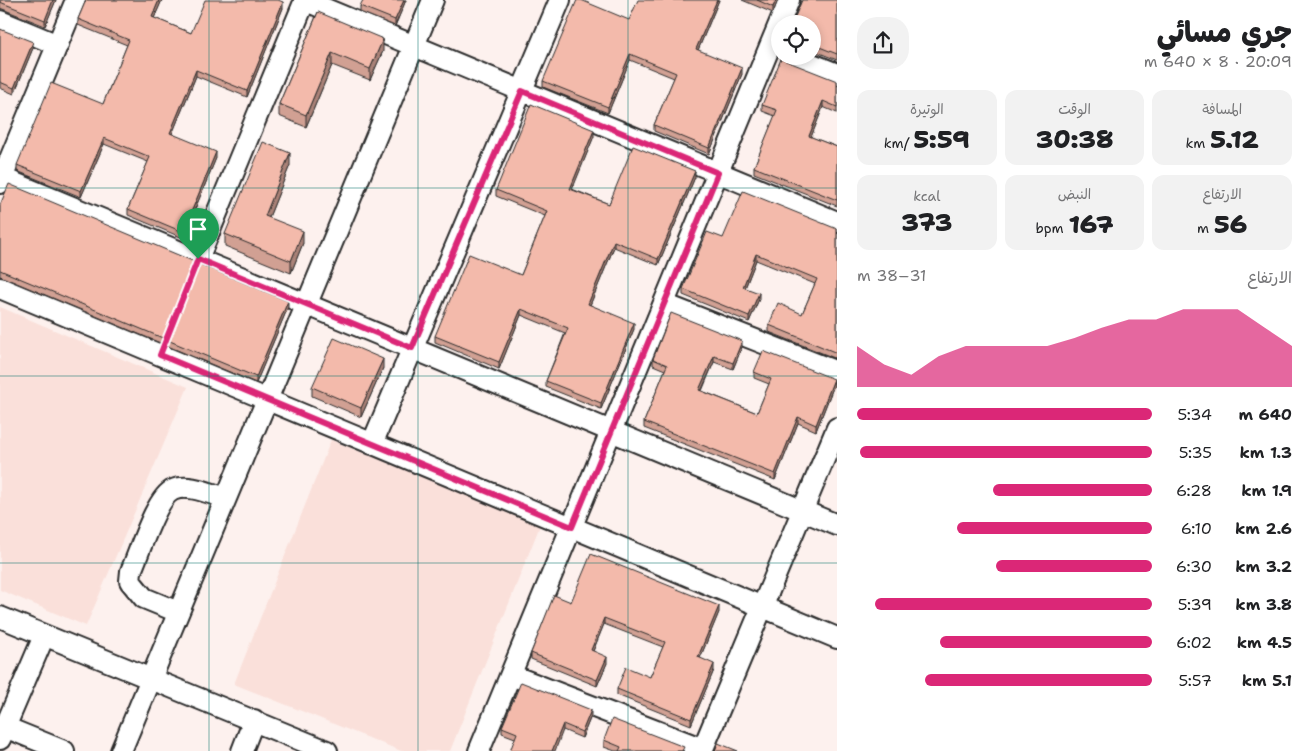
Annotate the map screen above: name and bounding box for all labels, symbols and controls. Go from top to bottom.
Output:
text: جري مسائي [1157,13,1292,51]
map controls [771,15,821,65]
button: locate [771,15,821,65]
button: share [857,17,909,69]
text: 20:09 · 8 × 640 m [1144,51,1292,72]
text: الوتيرة [910,100,944,118]
text: الوقت [1058,100,1091,118]
text: المسافة [1202,100,1242,118]
text: 5:59 [913,122,970,156]
text: 30:38 [1036,122,1113,156]
text: 5.12 [1210,122,1259,156]
text: /km [884,134,913,152]
text: km [1186,134,1210,152]
text: النبض [1058,185,1091,203]
text: الارتفاع [1203,185,1242,203]
text: kcal [913,187,940,205]
text: 373 [901,205,952,239]
text: 167 [1068,207,1113,241]
text: 56 [1214,207,1247,241]
pin [177,208,219,259]
icon: arrive [184,215,212,243]
text: bpm [1036,219,1068,237]
text: m [1197,219,1214,237]
text: 31–38 m [857,265,926,286]
text: الارتفاع [1247,267,1292,288]
text: 5:34 [1177,404,1212,425]
text: 640 m [1238,404,1292,425]
text: 5:35 [1179,442,1212,463]
text: 1.3 km [1239,442,1292,463]
text: 6:28 [1176,480,1212,501]
text: 1.9 km [1241,480,1292,501]
text: 6:10 [1181,518,1212,539]
text: 2.6 km [1235,518,1292,539]
text: 6:30 [1176,556,1212,577]
text: 3.2 km [1235,556,1292,577]
text: 5:39 [1178,594,1212,615]
text: 3.8 km [1235,594,1292,615]
text: 6:02 [1176,632,1212,653]
text: 4.5 km [1237,632,1292,653]
text: 5:57 [1179,670,1212,691]
text: 5.1 km [1242,670,1292,691]

